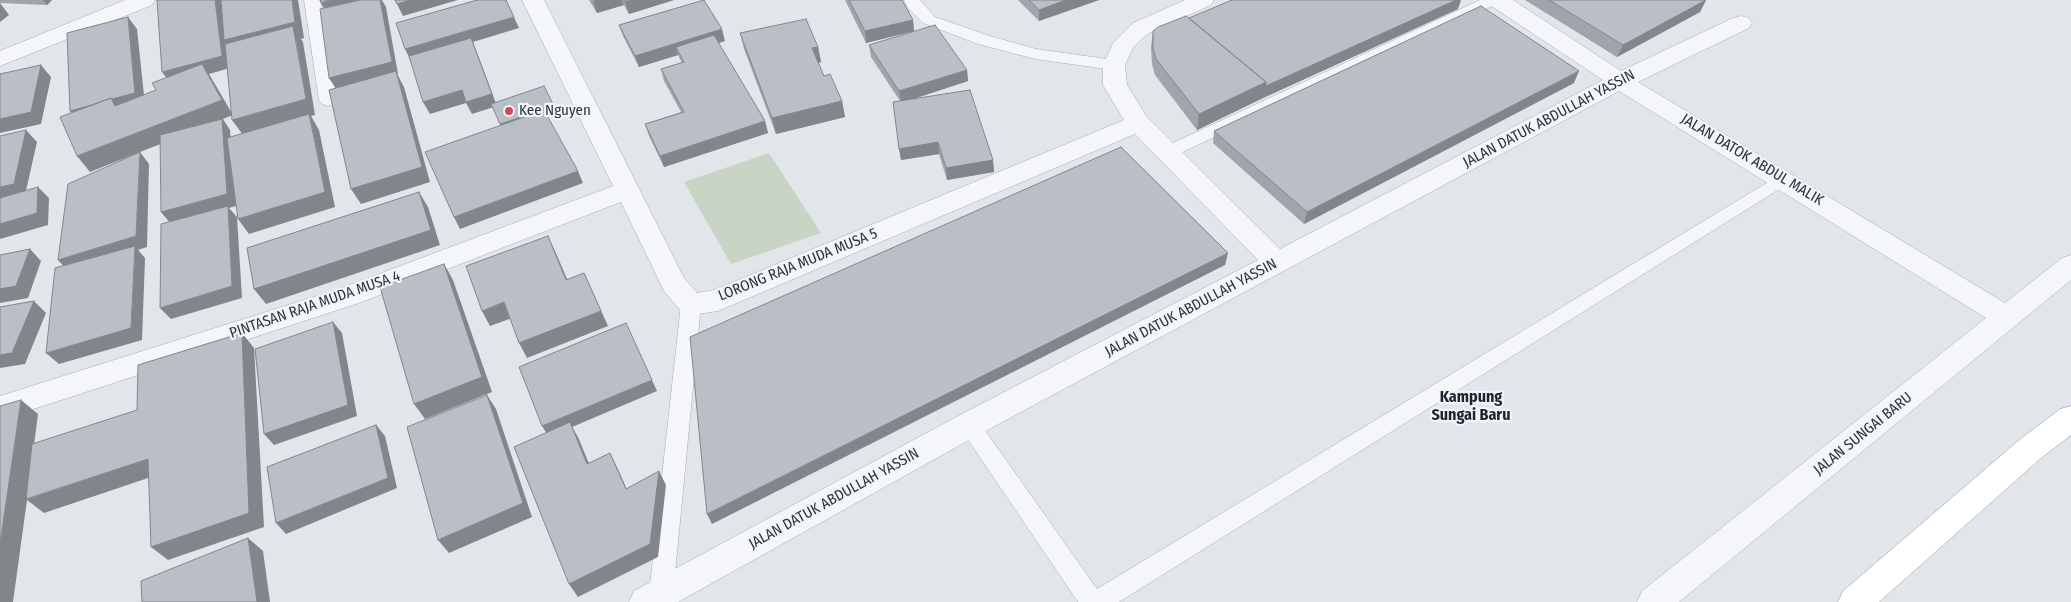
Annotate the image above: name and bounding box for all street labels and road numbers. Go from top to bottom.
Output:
street label: JALAN DATUK ABDULLAH YASSIN [1460,66,1638,172]
street label: JALAN DATOK ABDUL MALIK [1677,110,1827,210]
street label: LORONG RAJA MUDA MUSA 5 [716,225,880,305]
street label: JALAN DATUK ABDULLAH YASSIN [1102,255,1280,361]
street label: PINTASAN RAJA MUDA MUSA 4 [227,267,403,343]
street label: JALAN SUNGAI BARU [1810,389,1916,479]
street label: JALAN DATUK ABDULLAH YASSIN [746,445,922,553]

